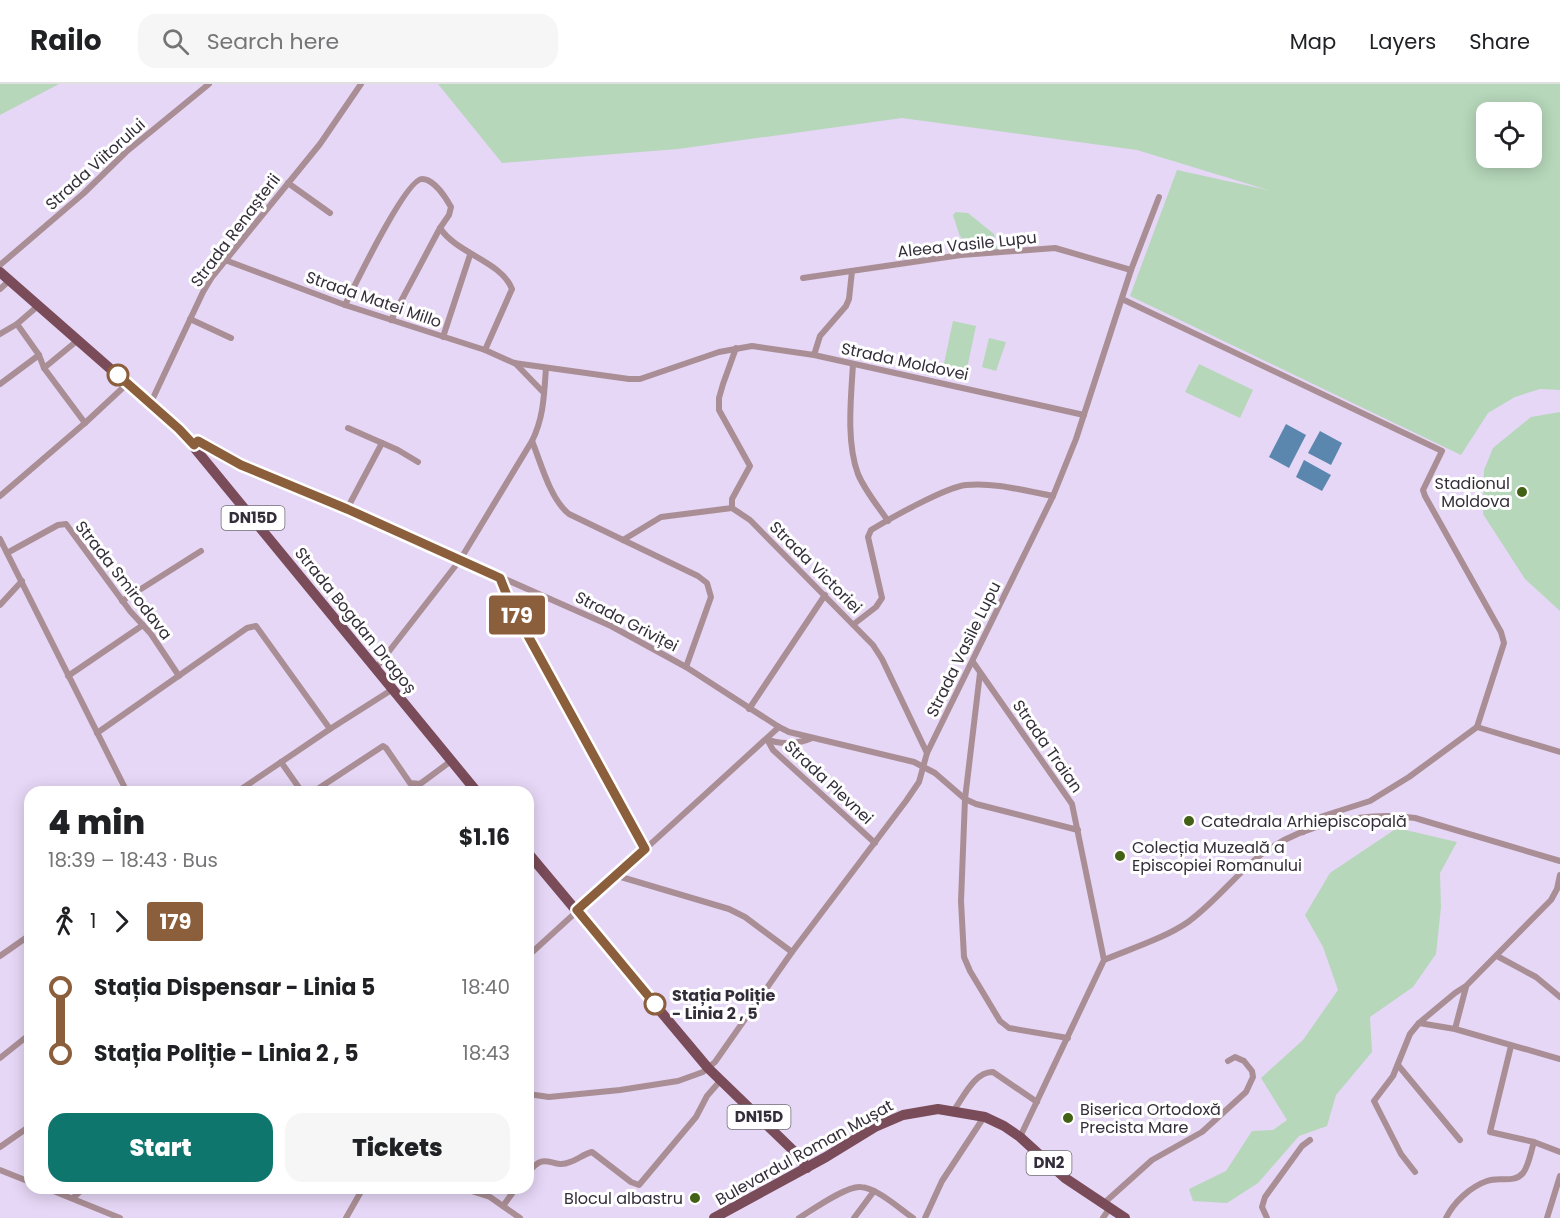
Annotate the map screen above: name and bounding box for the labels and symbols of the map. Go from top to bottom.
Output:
street label: Strada Viitorului [40,113,150,215]
street label: Strada Renașterii [185,169,286,292]
street label: Aleea Vasile Lupu [896,226,1038,263]
street label: Strada Matei Millo [303,265,445,334]
street label: Strada Moldovei [839,337,971,386]
unlabelled marker [107,364,129,386]
place label: Stadionul Moldova [1435,472,1510,513]
marker: Stadionul Moldova [1515,485,1529,499]
road number: DN15D [222,506,284,530]
street label: Strada Smirodava [70,516,177,645]
street label: Strada Victoriei [764,516,867,619]
street label: Strada Bogdan Dragoș [289,542,422,698]
street label: Strada Vasile Lupu [921,578,1006,721]
street label: Strada Griviței [571,586,682,657]
line badge: 179 [482,596,552,634]
street label: Strada Traian [1007,695,1088,797]
street label: Strada Plevnei [779,735,878,830]
place label: Catedrala Arhiepiscopală [1201,810,1407,833]
marker: Catedrala Arhiepiscopală [1182,814,1196,828]
place label: Colecția Muzeală a Episcopiei Romanului [1132,836,1302,877]
marker: Colecția Muzeală a Episcopiei Romanului [1113,849,1127,863]
place label: Stația Poliție - Linia 2 , 5 [672,984,776,1025]
marker: Stația Poliție - Linia 2 , 5 [644,993,666,1015]
street label: Bulevardul Roman Mușat [711,1094,897,1211]
place label: Biserica Ortodoxă Precista Mare [1080,1098,1221,1139]
road number: DN15D [728,1105,790,1129]
marker: Biserica Ortodoxă Precista Mare [1061,1111,1075,1125]
road number: DN2 [1026,1151,1072,1175]
place label: Blocul albastru [564,1187,683,1210]
marker: Blocul albastru [688,1191,702,1205]

